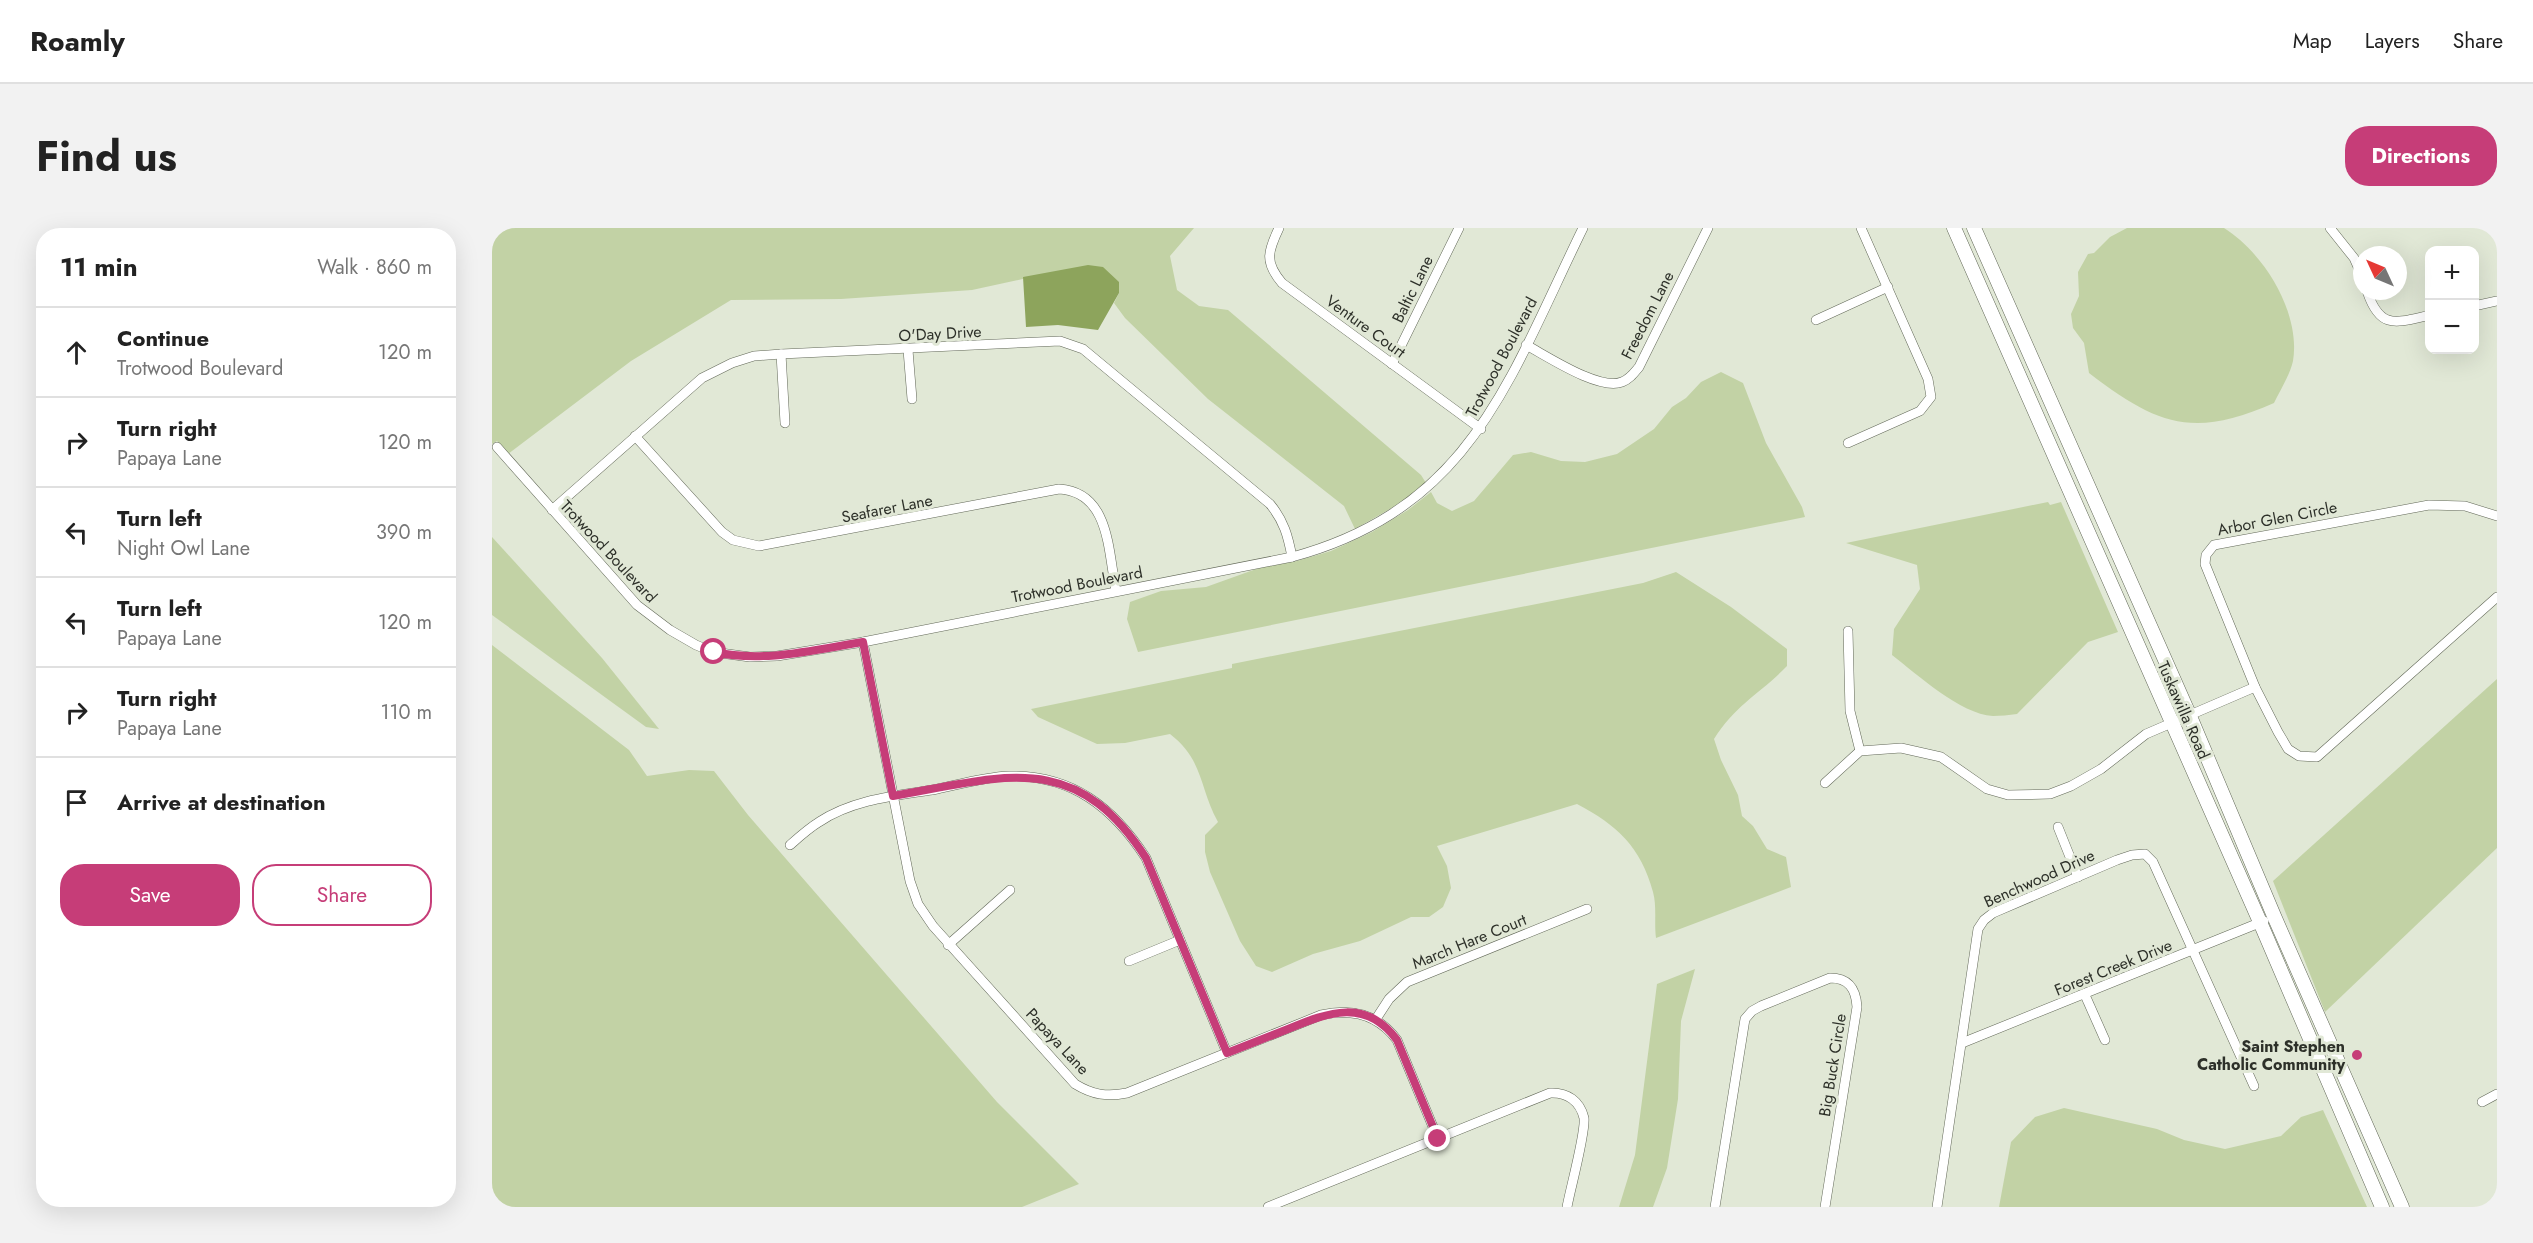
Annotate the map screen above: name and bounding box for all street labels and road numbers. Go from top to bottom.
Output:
street label: Baltic Lane [1386,252,1439,327]
street label: Freedom Lane [1615,267,1680,363]
street label: Venture Court [1321,290,1411,363]
street label: Trotwood Boulevard [1460,293,1543,421]
street label: O'Day Drive [898,320,982,347]
street label: Seafarer Lane [840,488,935,529]
street label: Trotwood Boulevard [555,495,662,608]
street label: Arbor Glen Circle [2215,496,2339,541]
street label: Trotwood Boulevard [1010,561,1145,608]
street label: Tuskawilla Road [2152,658,2215,763]
street label: Benchwood Drive [1980,844,2098,913]
street label: March Hare Court [1409,908,1530,975]
street label: Forest Creek Drive [2051,933,2175,1002]
street label: Papaya Lane [1021,1003,1095,1080]
street label: Big Buck Circle [1813,1012,1852,1118]

